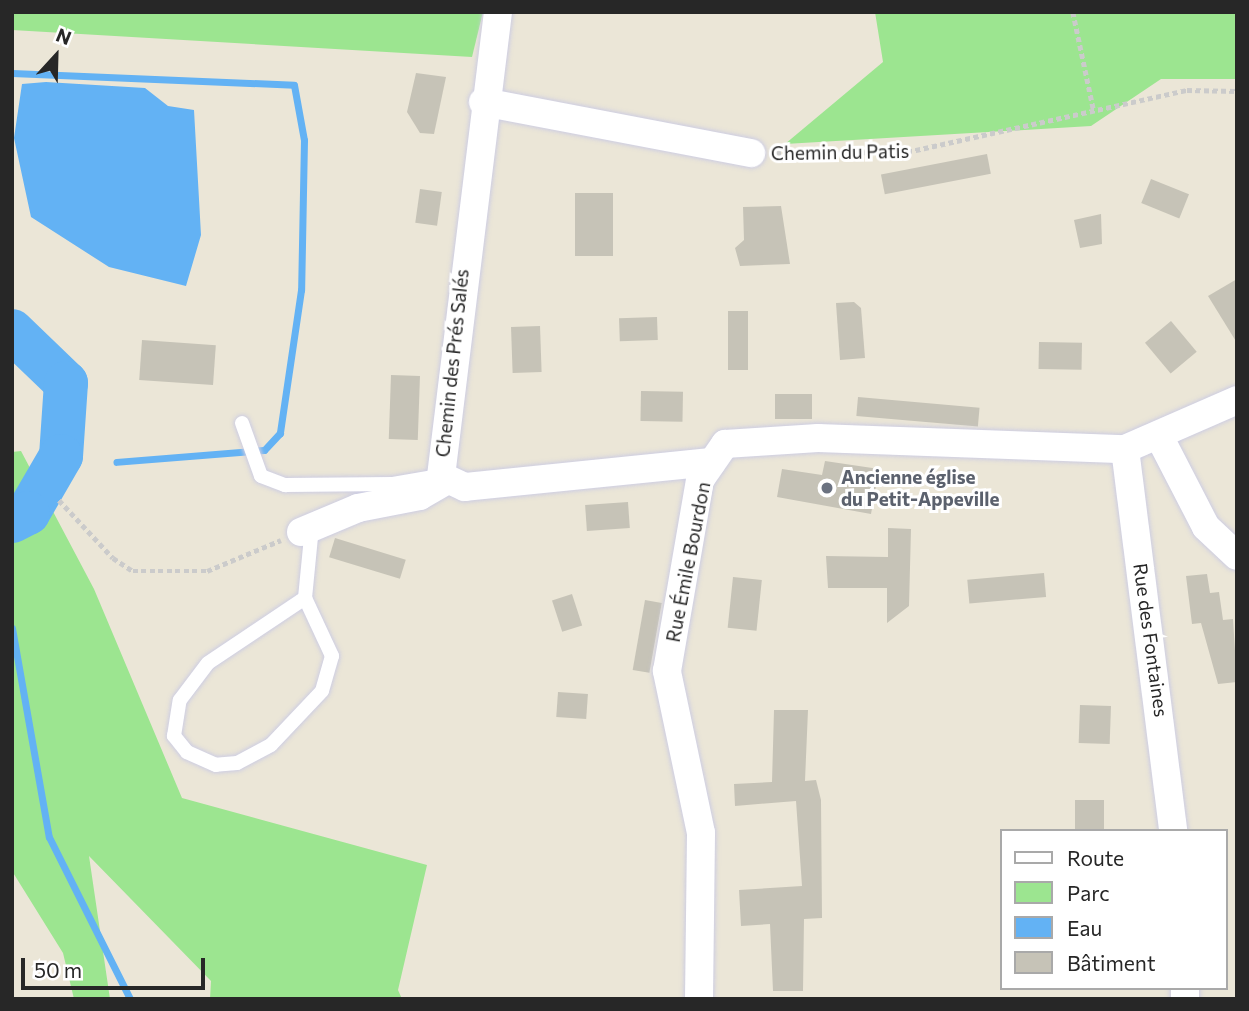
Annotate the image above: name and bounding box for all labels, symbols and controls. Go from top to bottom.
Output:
north arrow [21,21,91,91]
text: N [53,23,75,49]
street label: Chemin du Patis [771,139,909,165]
street label: Chemin des Prés Salés [431,268,473,458]
place label: Ancienne église du Petit-Appeville [841,466,999,510]
street label: Rue Émile Bourdon [661,480,715,644]
marker: Ancienne église du Petit-Appeville [819,480,835,496]
street label: Rue des Fontaines [1129,562,1173,718]
legend [1000,829,1228,990]
text: Route [1067,845,1124,870]
text: Parc [1067,880,1110,905]
text: Eau [1067,915,1102,940]
scale bar [24,944,208,988]
text: Bâtiment [1067,950,1156,975]
text: 50 m [34,957,82,982]

